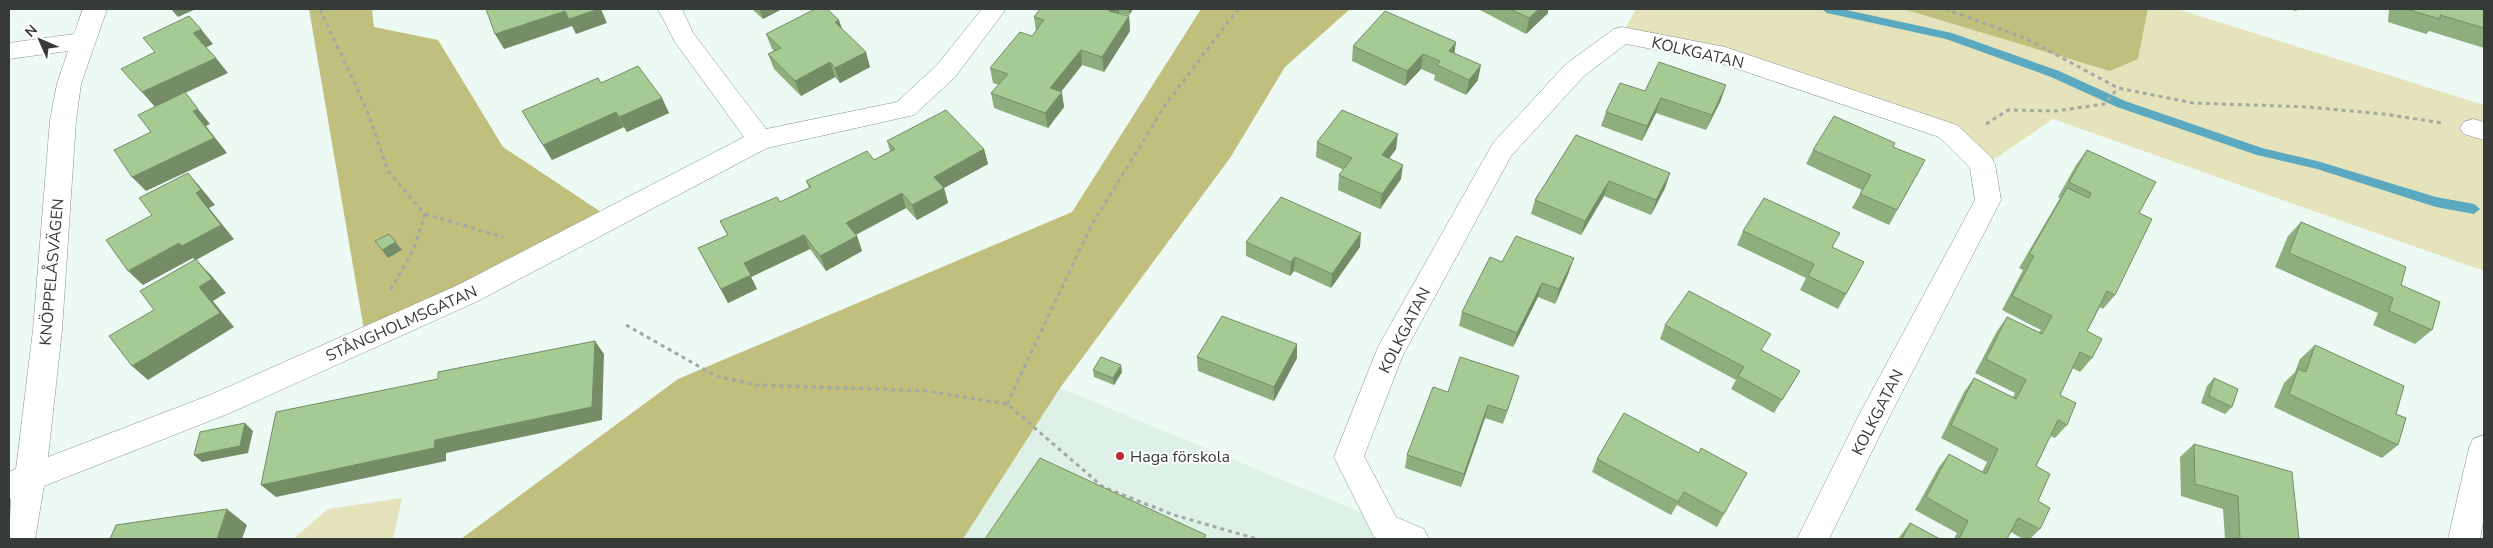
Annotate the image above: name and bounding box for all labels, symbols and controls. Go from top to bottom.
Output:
north arrow [15,15,65,65]
text: N [21,21,42,42]
street label: KOLKGATAN [1649,32,1746,74]
street label: KNÖPPELÅSVÄGEN [35,198,69,347]
street label: STÅNGHOLMSGATAN [322,281,481,367]
street label: KOLKGATAN [1374,284,1436,377]
street label: KOLKGATAN [1847,366,1909,459]
place label: Haga förskola [1130,446,1230,468]
marker: Haga förskola [1114,450,1126,462]

